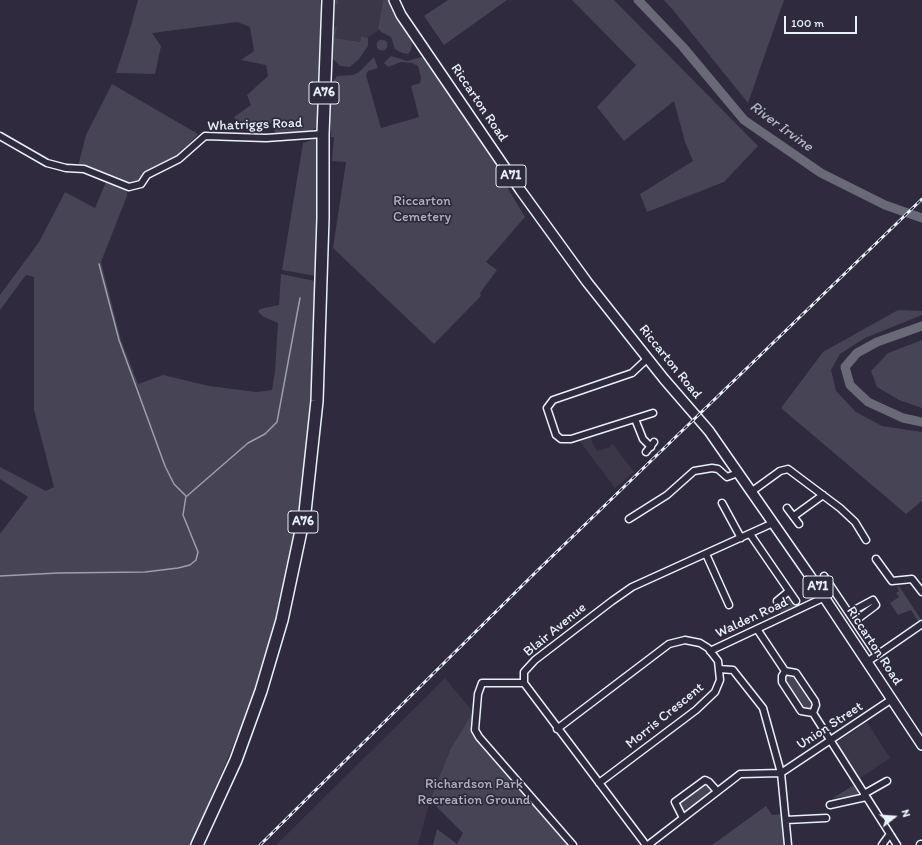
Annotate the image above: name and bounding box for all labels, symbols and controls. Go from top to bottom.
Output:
scale bar [786,8,859,34]
text: 100 m [791,16,824,30]
street label: Riccarton Road [447,61,511,145]
road number: A76 [309,82,339,104]
water label: River Irvine [746,98,816,156]
street label: Whatriggs Road [207,115,303,135]
road number: A71 [496,165,526,187]
park label: Riccarton Cemetery [393,193,451,226]
street label: Riccarton Road [635,322,705,402]
road number: A76 [288,511,318,533]
road number: A71 [803,576,833,598]
street label: Walden Road [713,594,791,642]
street label: Blair Avenue [520,600,590,660]
street label: Riccarton Road [842,603,906,689]
street label: Morris Crescent [623,679,707,753]
street label: Union Street [794,698,866,754]
park label: Richardson Park Recreation Ground [418,776,530,808]
north arrow [874,797,914,837]
text: N [899,808,913,819]

